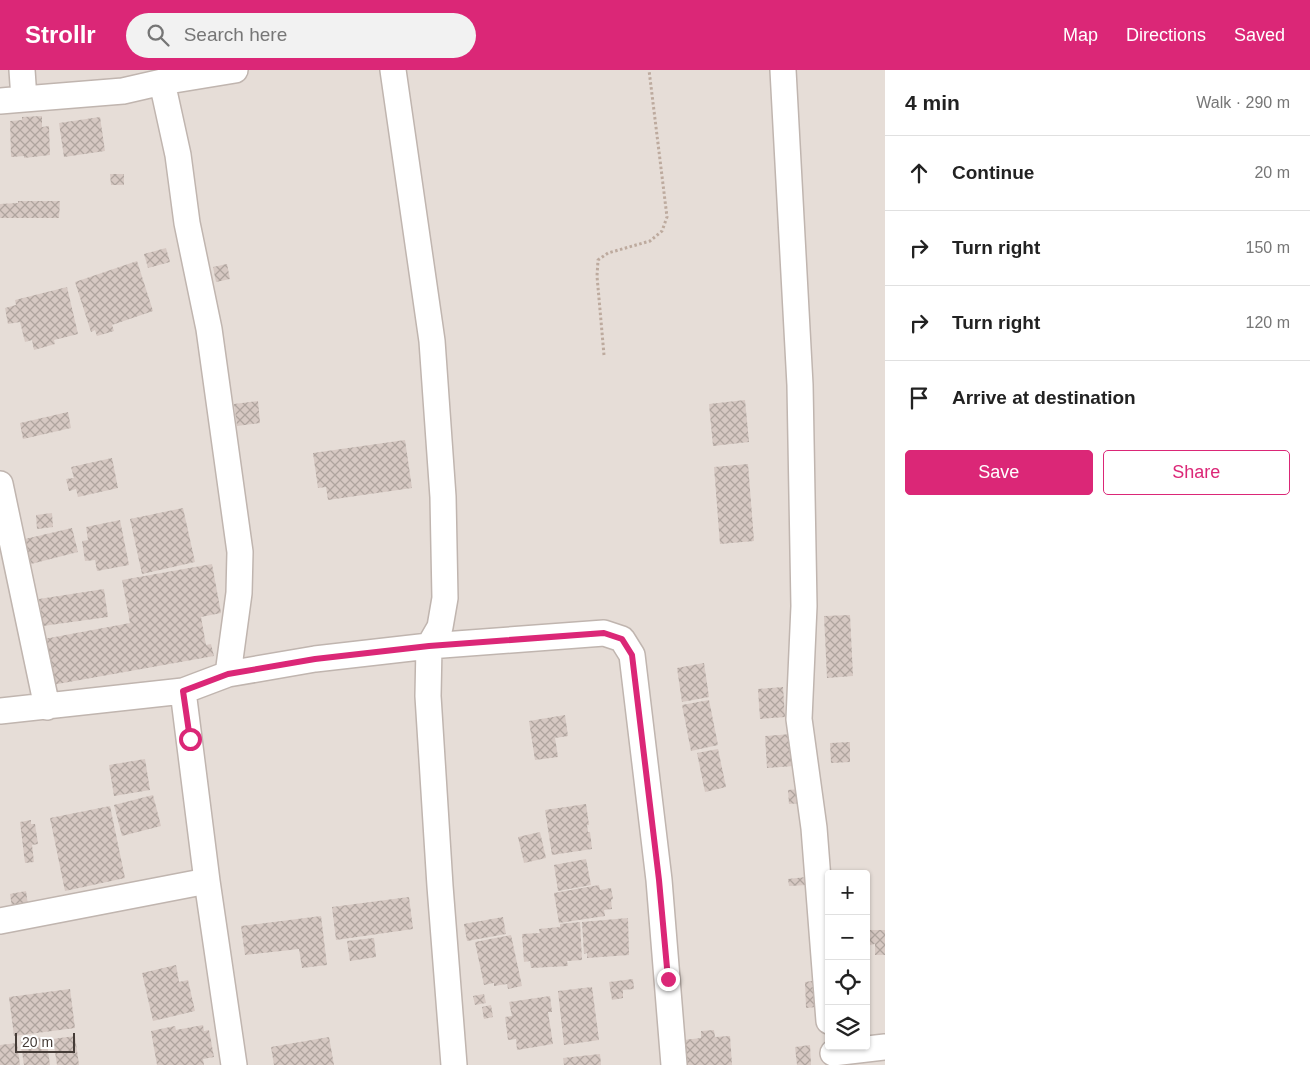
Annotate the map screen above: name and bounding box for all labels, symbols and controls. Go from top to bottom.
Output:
search box [126,13,476,58]
text: Strollr [25,21,96,48]
icon: search [144,21,172,49]
text: Search here [184,24,287,45]
text: Map [1063,25,1098,45]
text: Directions [1126,25,1206,45]
text: Saved [1234,25,1285,45]
text: 4 min [905,91,960,114]
text: Walk · 290 m [1196,94,1290,111]
icon: ahead [905,159,933,187]
text: Continue [952,162,1034,183]
text: 20 m [1254,164,1290,181]
icon: right [905,234,933,262]
text: Turn right [952,237,1040,258]
text: 150 m [1246,239,1290,256]
icon: right [905,309,933,337]
text: Turn right [952,312,1040,333]
text: 120 m [1246,314,1290,331]
icon: arrive [905,384,933,412]
text: Arrive at destination [952,387,1136,408]
button: Save [905,450,1093,495]
button: Share [1103,450,1290,495]
route start [179,728,202,751]
map controls [825,870,870,1050]
button: + [825,870,870,915]
button: − [825,915,870,960]
button: locate [825,960,870,1005]
route end [657,968,680,991]
button: layers [825,1005,870,1050]
scale bar [15,1030,75,1053]
text: 20 m [22,1034,53,1050]

